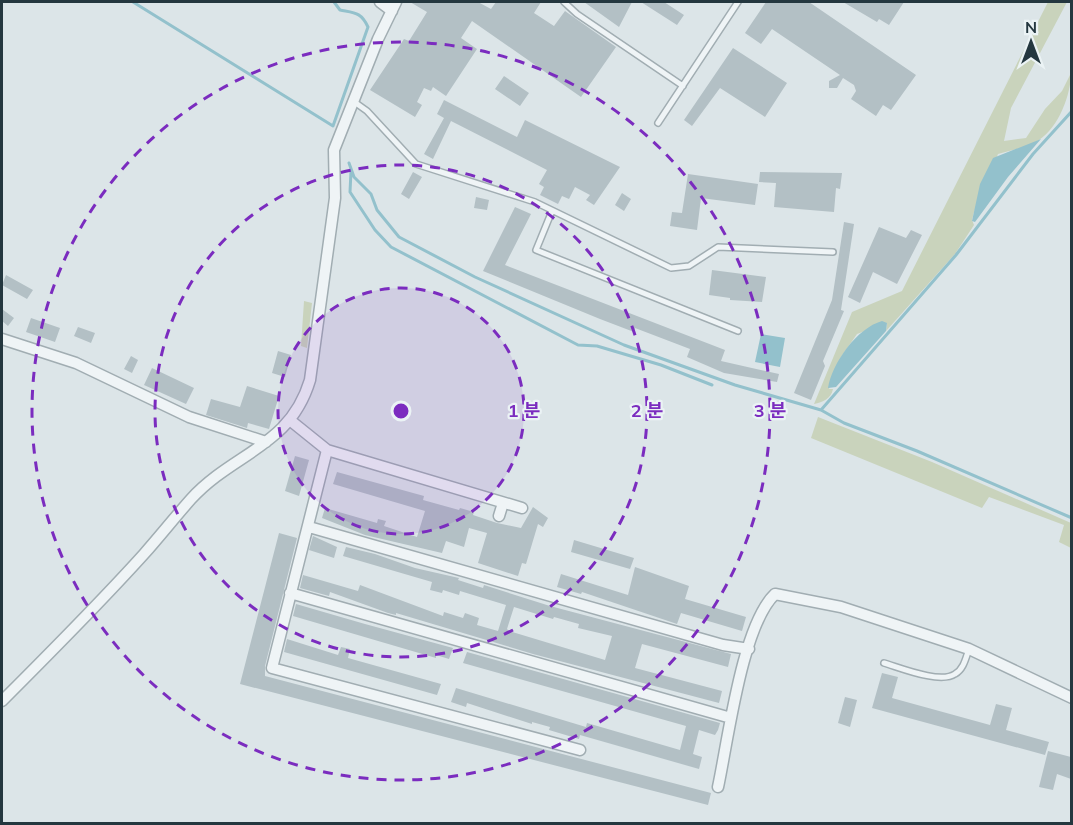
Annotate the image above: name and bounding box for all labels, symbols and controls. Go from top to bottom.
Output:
north arrow [1001,12,1061,72]
text: N [1025,17,1037,37]
text: 1 분 [508,399,541,422]
text: 2 분 [631,399,664,422]
text: 3 분 [754,399,787,422]
centre of rings [391,401,411,421]

